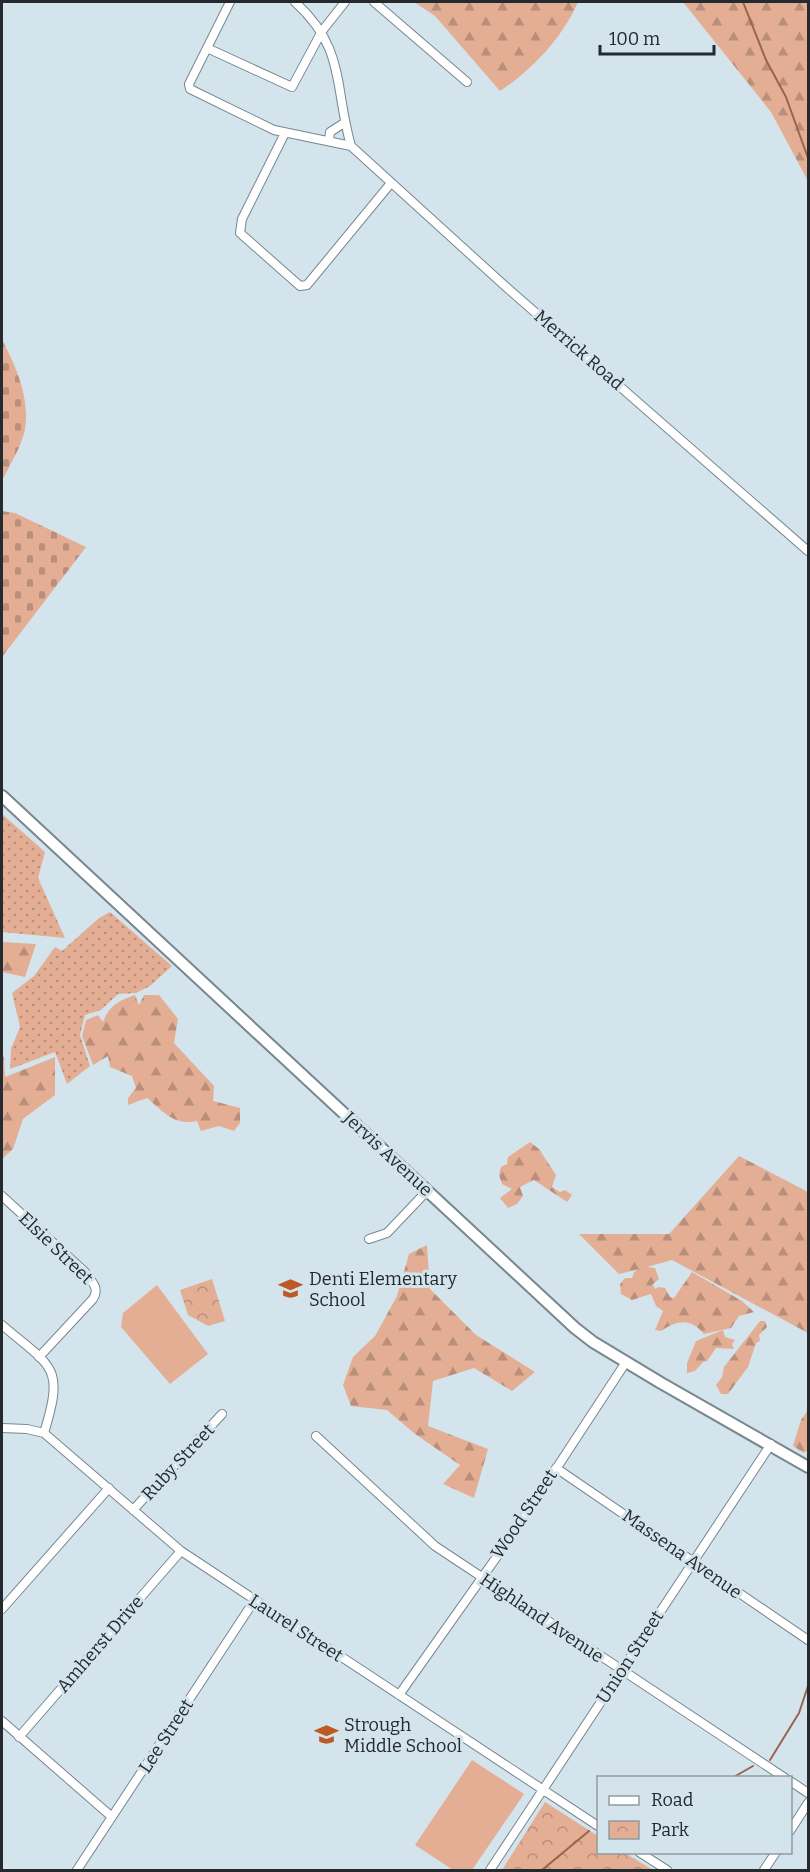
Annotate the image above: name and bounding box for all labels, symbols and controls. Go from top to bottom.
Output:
scale bar [600,18,714,56]
text: 100 m [609,28,660,50]
street label: Merrick Road [530,305,629,395]
street label: Jervis Avenue [338,1106,437,1201]
street label: Elsie Street [14,1207,98,1289]
place label: Denti Elementary School [309,1268,458,1311]
school or university icon: Denti Elementary School [278,1276,304,1302]
street label: Ruby Street [137,1419,219,1505]
street label: Wood Street [486,1465,562,1563]
street label: Massena Avenue [618,1505,746,1603]
street label: Highland Avenue [476,1568,608,1668]
street label: Laurel Street [245,1589,348,1667]
street label: Amherst Drive [52,1591,148,1697]
street label: Union Street [592,1606,668,1708]
street label: Lee Street [134,1694,198,1777]
place label: Strough Middle School [344,1714,462,1757]
school or university icon: Strough Middle School [313,1722,339,1748]
legend [597,1776,792,1854]
text: Road [651,1789,694,1811]
text: Park [651,1819,690,1841]

